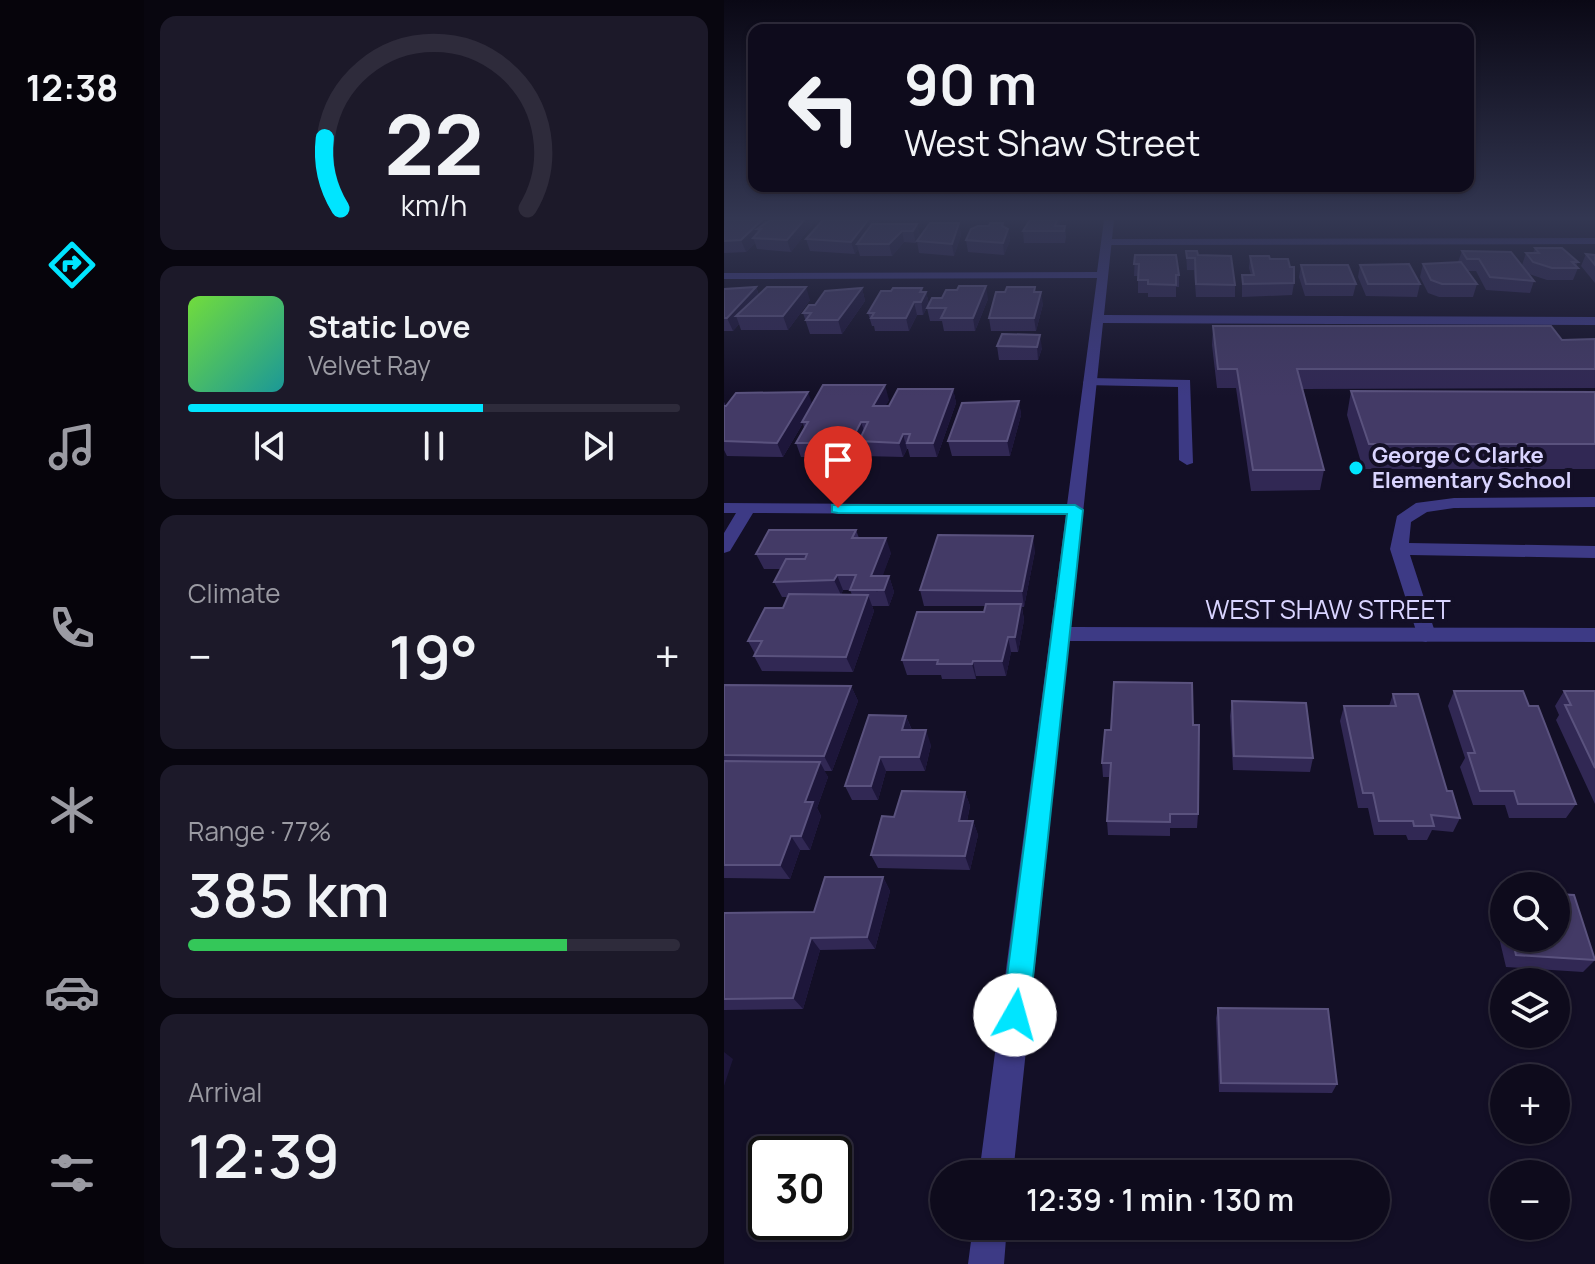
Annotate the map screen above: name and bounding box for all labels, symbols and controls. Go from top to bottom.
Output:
text: 90 m [904,45,1037,122]
icon: left [772,56,876,160]
text: 12:38 [26,63,118,112]
text: 22 [384,85,484,199]
text: West Shaw Street [904,118,1201,167]
text: km/h [401,186,467,225]
icon: directions [44,237,100,293]
text: Static Love [308,306,471,347]
text: Velvet Ray [308,347,431,383]
icon: music [44,419,100,475]
icon: previous [248,424,292,468]
icon: pause [412,424,456,468]
icon: next [576,424,620,468]
pin [804,426,872,508]
icon: arrive [816,438,860,482]
place label: George C Clarke Elementary School [1372,440,1572,495]
marker: George C Clarke Elementary School [1347,459,1365,477]
text: Climate [188,575,280,611]
street label: WEST SHAW STREET [1205,591,1451,627]
icon: phone [44,600,100,656]
text: 19° [388,615,478,697]
text: − [188,626,212,686]
text: + [655,626,680,686]
icon: climate [44,782,100,838]
text: Range · 77% [188,813,331,849]
text: 385 km [188,853,390,935]
map controls [1490,872,1570,1240]
button: search [1490,872,1570,952]
icon: car [44,964,100,1020]
button: layers [1490,968,1570,1048]
position arrow [973,973,1057,1057]
button: + [1490,1064,1570,1144]
text: Arrival [188,1074,262,1110]
text: 12:39 [188,1114,340,1196]
speed limit sign: 30 [748,1136,852,1240]
icon: filters [44,1145,100,1201]
button: − [1490,1160,1570,1240]
text: 12:39 · 1 min · 130 m [1026,1179,1294,1220]

